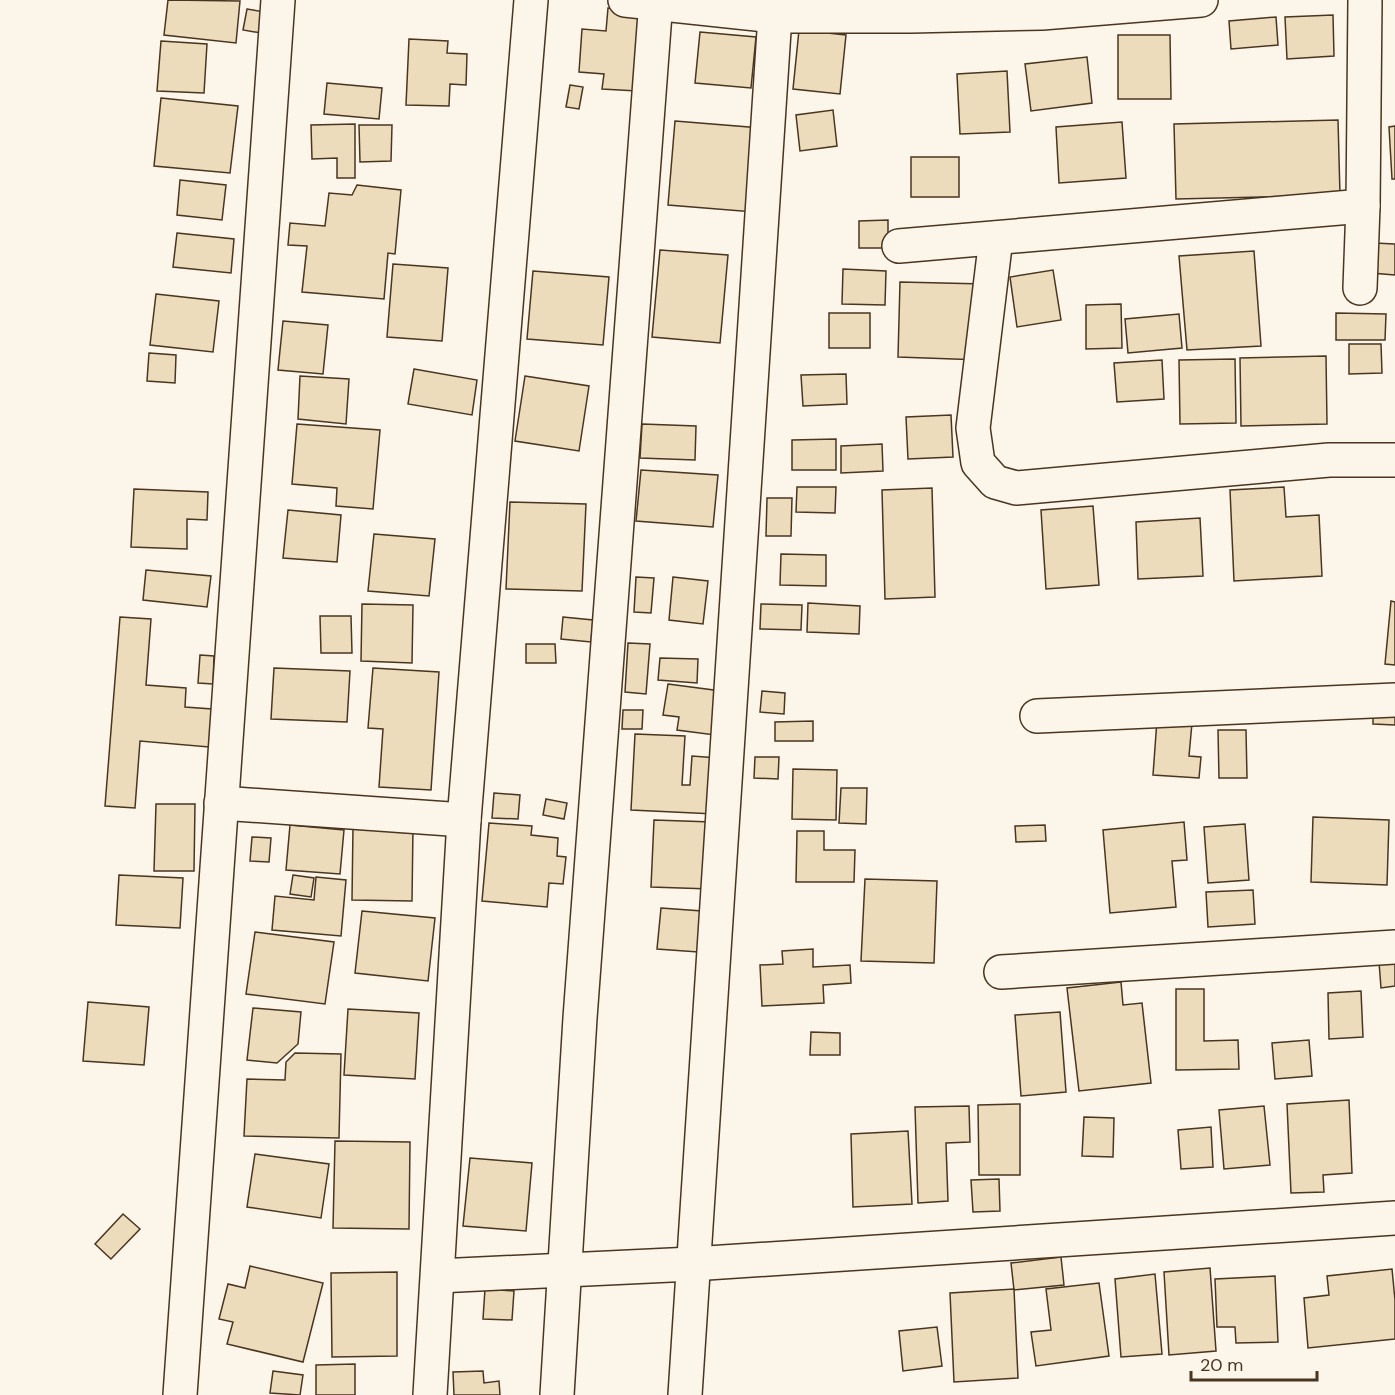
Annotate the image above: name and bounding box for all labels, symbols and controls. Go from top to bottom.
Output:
scale bar [1191,1344,1317,1382]
text: 20 m [1200,1353,1243,1377]

